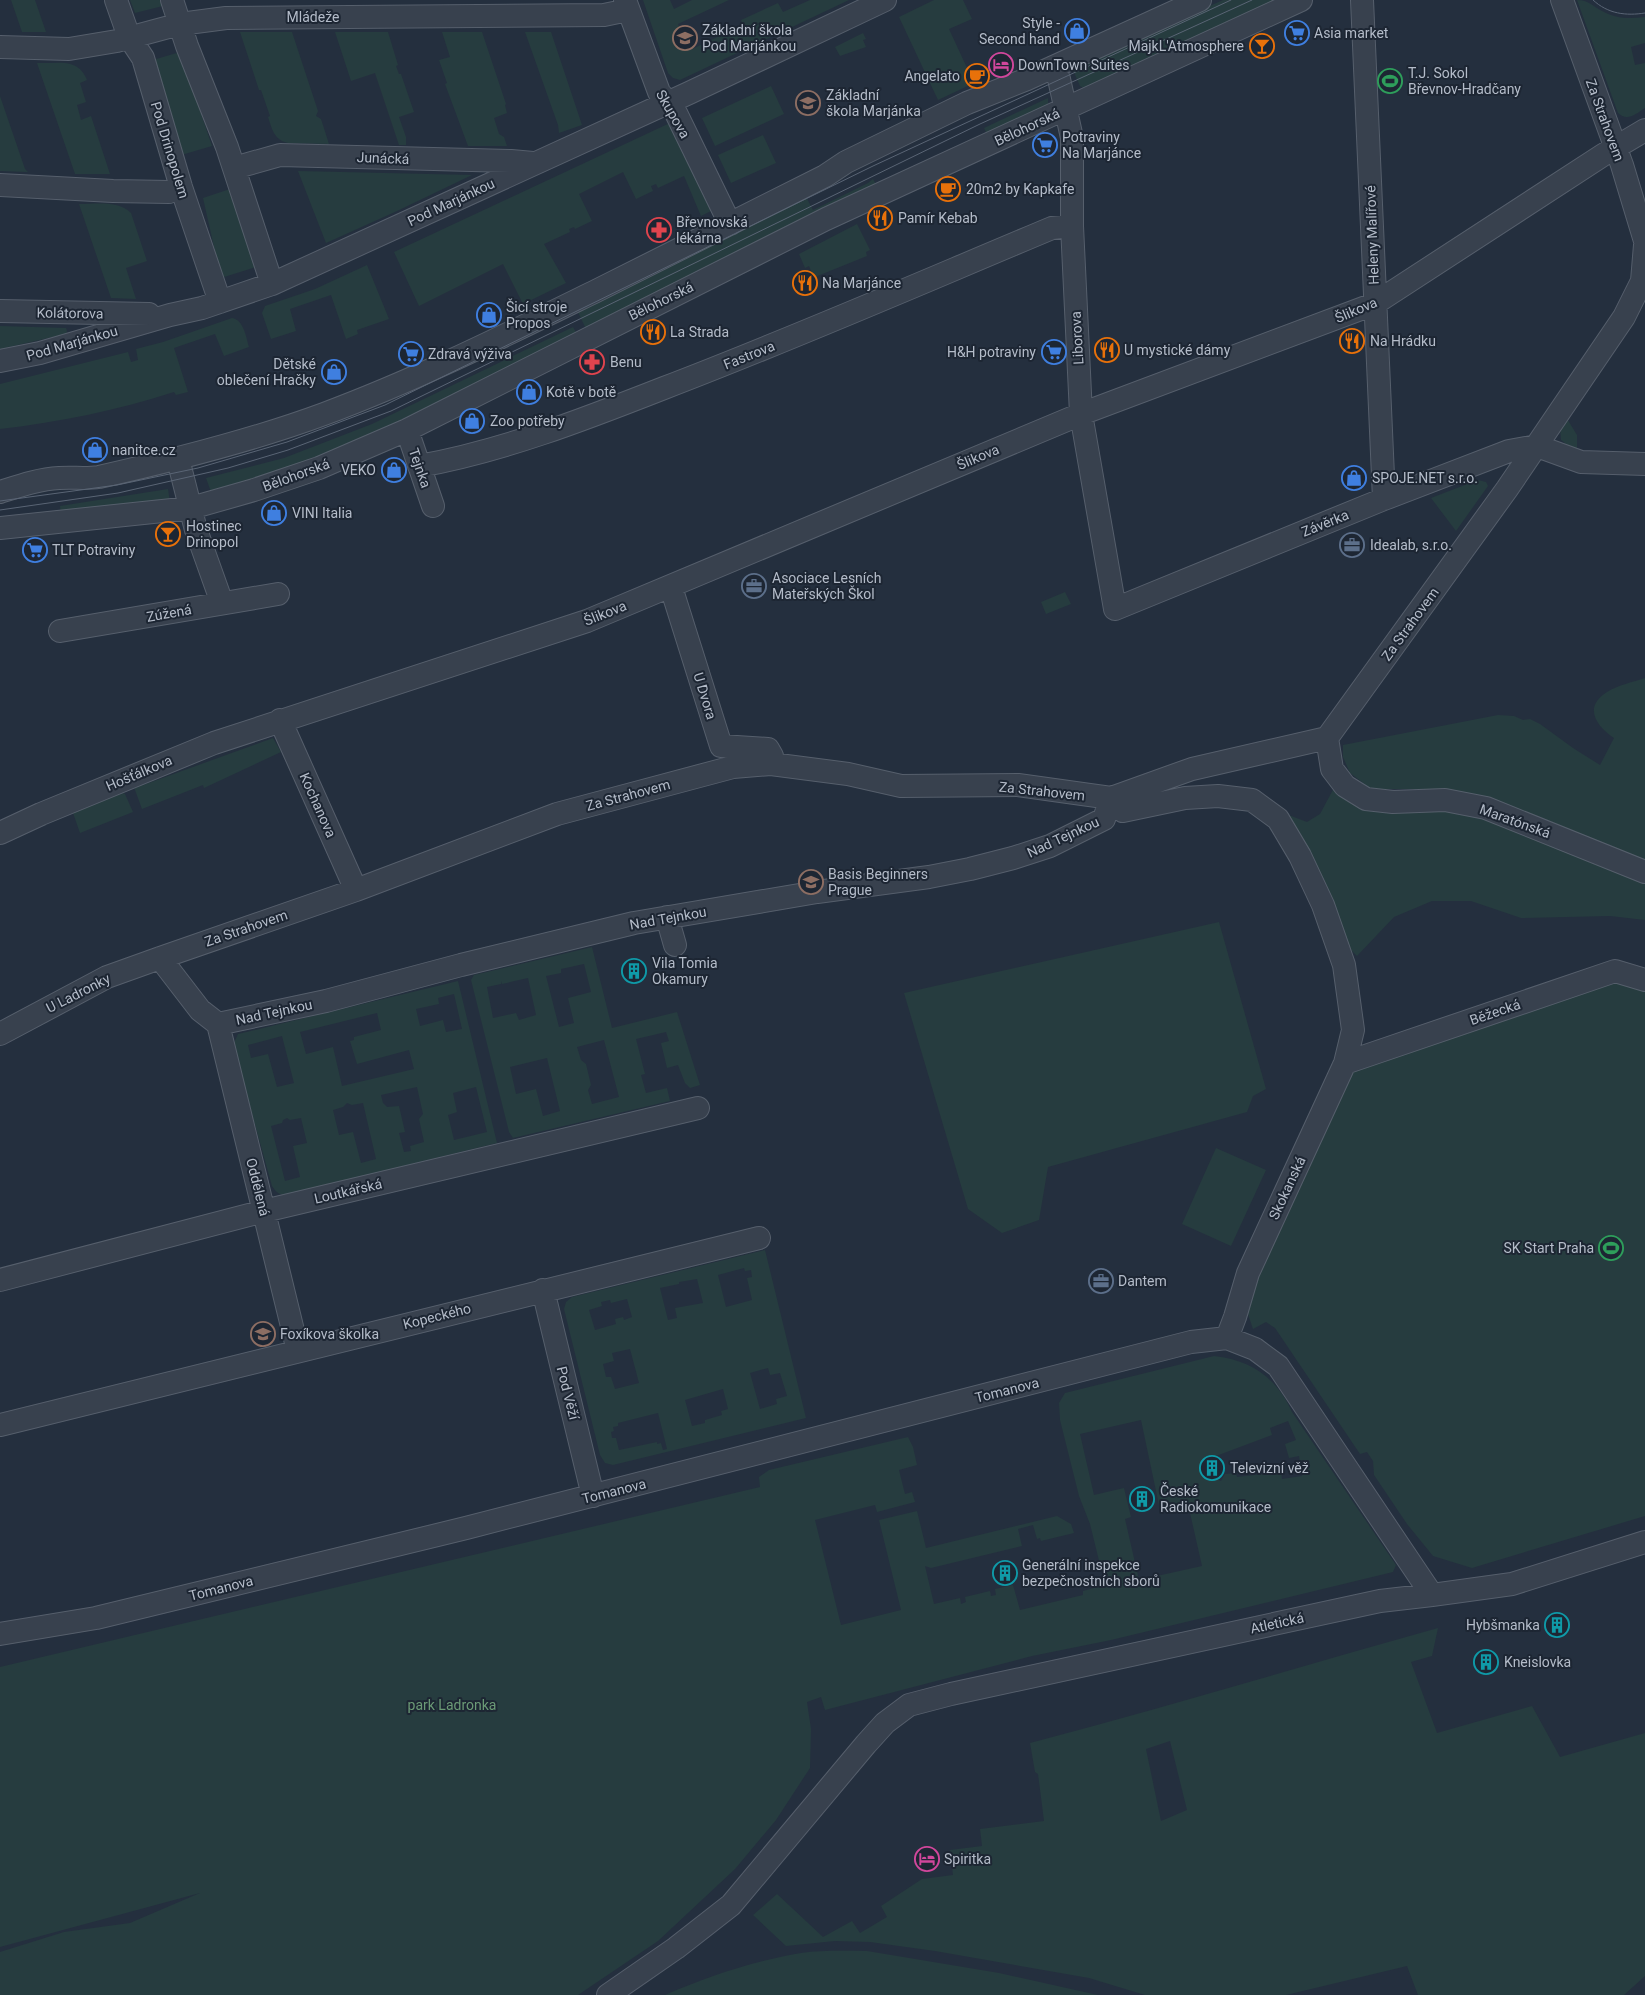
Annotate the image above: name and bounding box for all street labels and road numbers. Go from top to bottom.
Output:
street label: Mládeže [287,9,339,25]
street label: Za Strahovem [1583,77,1627,163]
street label: Skupova [653,87,693,141]
street label: Pod Drinopolem [148,100,192,200]
street label: Bělohorská [992,105,1062,149]
street label: Junácká [356,149,410,167]
street label: Pod Marjánkou [405,175,497,229]
street label: Heleny Malířové [1362,185,1382,285]
street label: Bělohorská [626,278,696,324]
street label: Šlikova [1332,293,1380,326]
street label: Kolátorova [36,304,104,322]
street label: Liborova [1068,311,1086,365]
street label: Pod Marjánkou [25,322,119,364]
street label: Fastrova [721,338,777,372]
street label: Šlikova [954,440,1002,473]
street label: Tejnka [406,446,434,490]
street label: Bělohorská [260,456,332,494]
street label: Závěrka [1299,506,1351,540]
street label: Za Strahovem [1378,584,1442,664]
street label: Šlikova [581,596,629,629]
street label: Zúžená [145,601,193,625]
street label: U Dvora [690,670,720,722]
street label: Hošťálkova [103,752,175,794]
street label: Kochanova [297,770,339,840]
street label: Za Strahovem [584,776,672,814]
street label: Za Strahovem [998,779,1086,803]
street label: Maratónská [1477,801,1553,841]
street label: Nad Tejnkou [1024,813,1102,861]
street label: Nad Tejnkou [628,903,708,933]
street label: Za Strahovem [203,906,289,950]
street label: U Ladronky [43,970,113,1016]
street label: Nad Tejnkou [234,996,314,1028]
street label: Běžecká [1468,996,1522,1028]
street label: Skokanská [1265,1154,1309,1222]
street label: Oddělená [243,1156,273,1218]
street label: Loutkářská [312,1175,384,1207]
street label: Kopeckého [401,1300,473,1332]
street label: Pod Věží [554,1365,582,1422]
street label: Tomanova [973,1374,1041,1406]
street label: Tomanova [580,1475,648,1507]
street label: Tomanova [187,1572,255,1604]
street label: Atletická [1249,1610,1305,1636]

